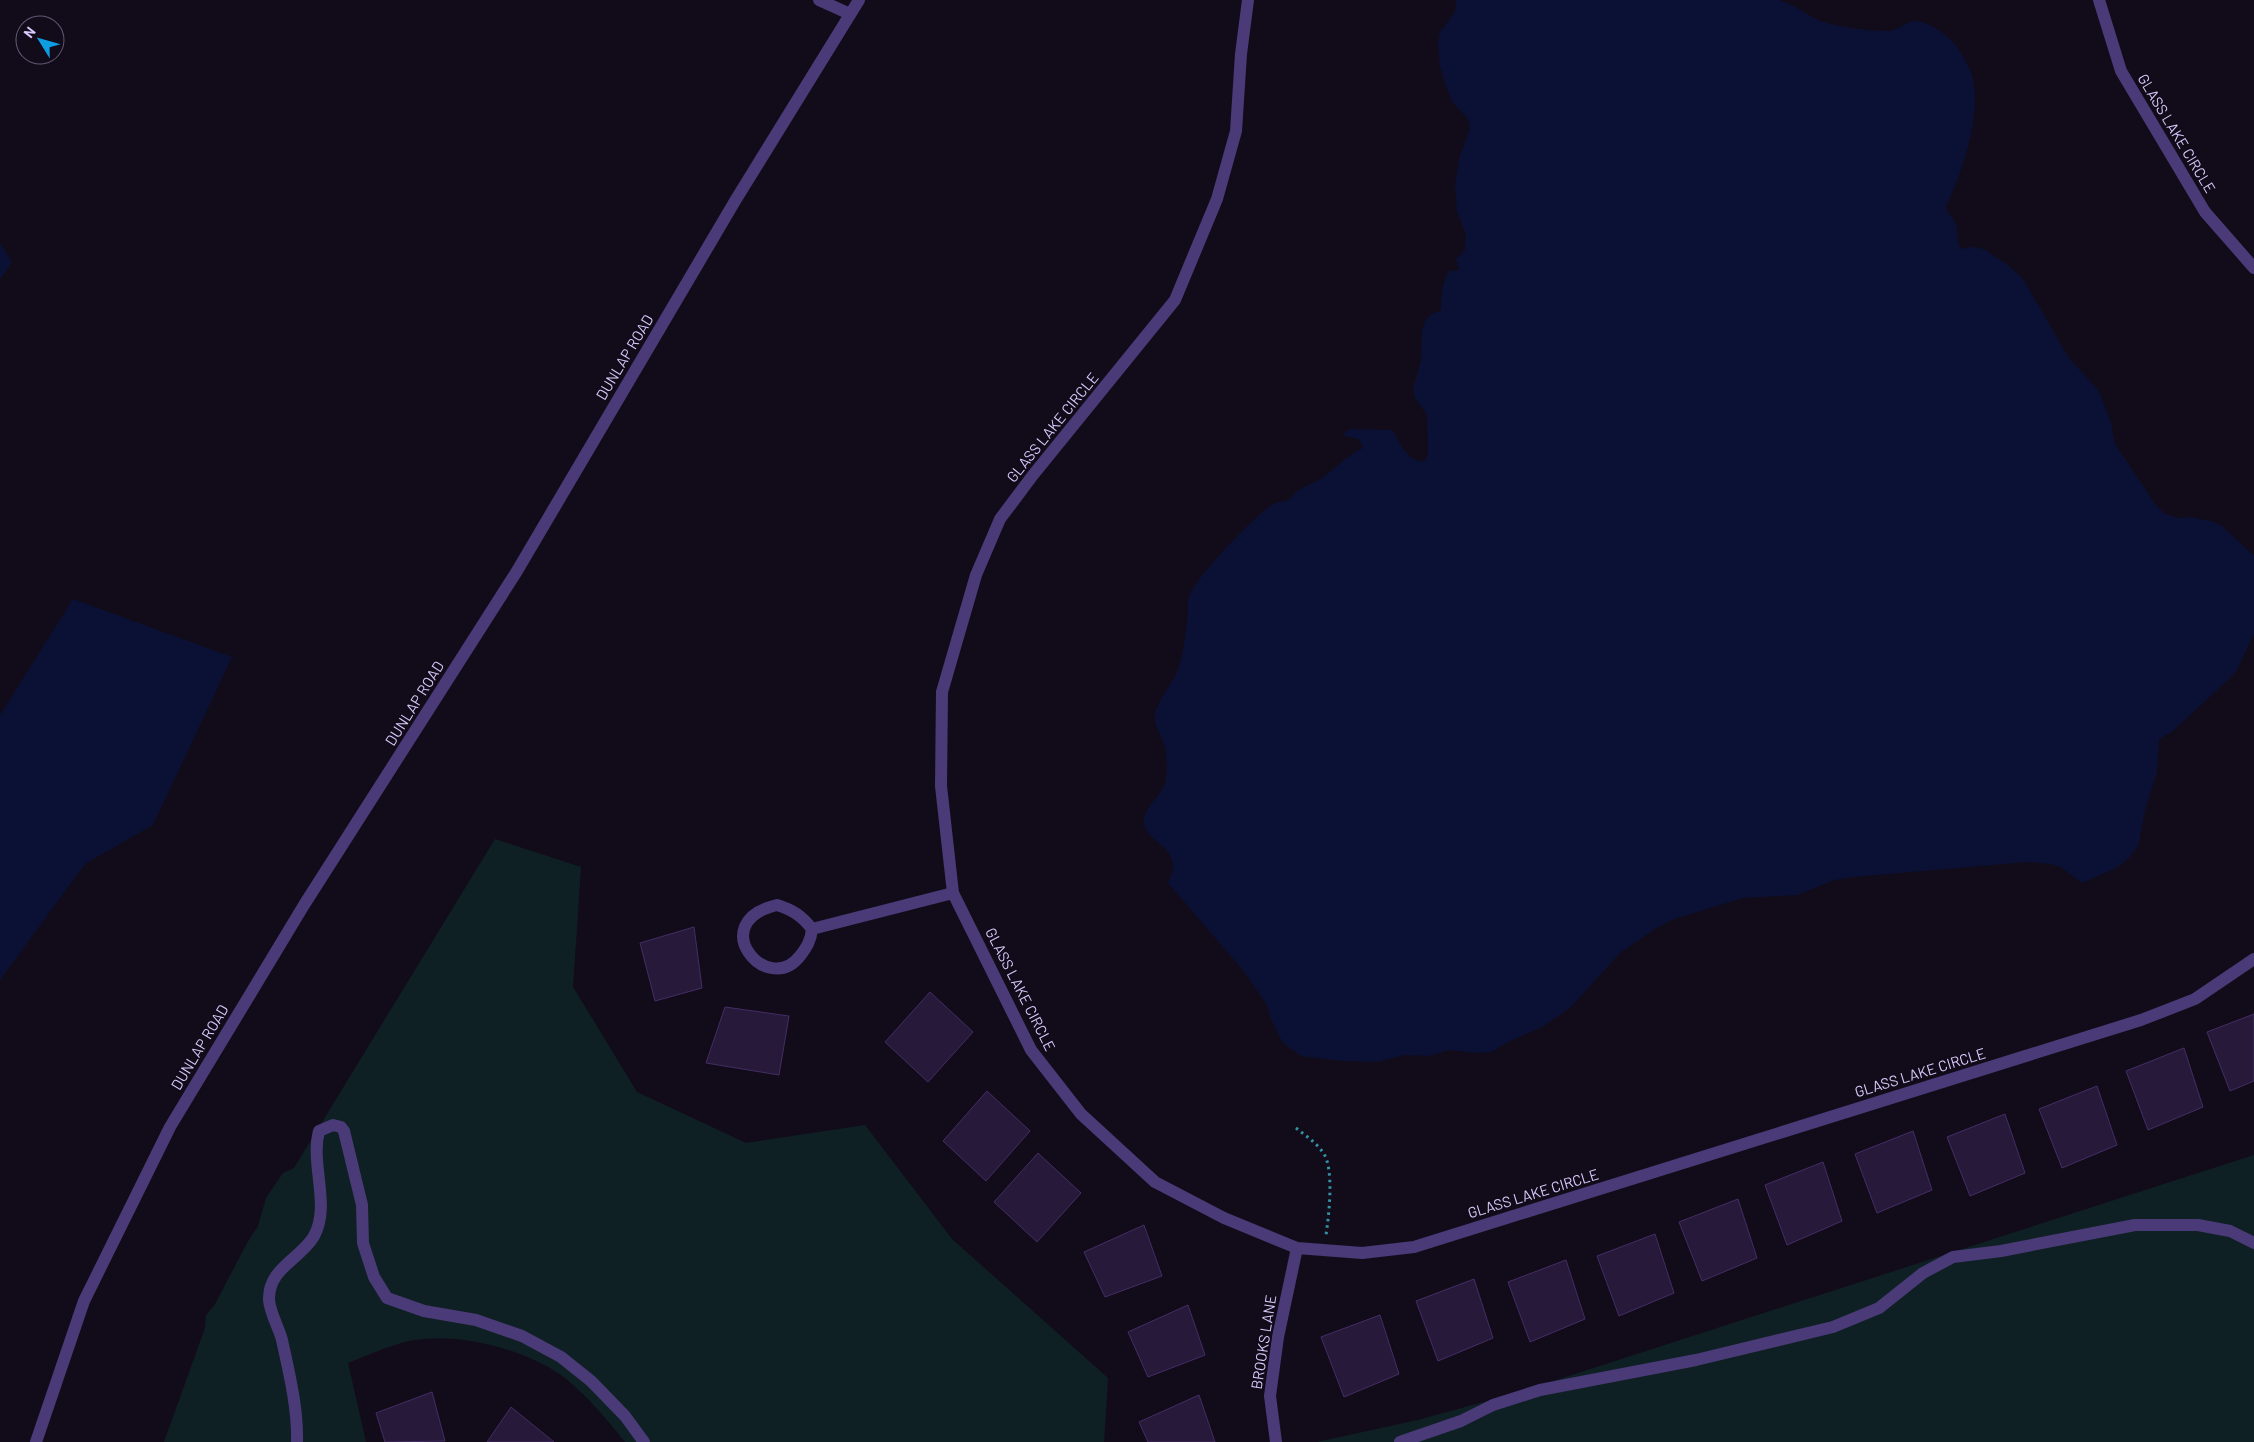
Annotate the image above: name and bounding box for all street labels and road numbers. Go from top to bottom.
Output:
street label: GLASS LAKE CIRCLE [2134,70,2220,196]
street label: DUNLAP ROAD [592,311,656,403]
street label: GLASS LAKE CIRCLE [1002,369,1102,485]
street label: DUNLAP ROAD [381,657,447,749]
street label: GLASS LAKE CIRCLE [982,924,1060,1054]
street label: DUNLAP ROAD [167,1001,231,1093]
street label: GLASS LAKE CIRCLE [1852,1044,1988,1100]
street label: GLASS LAKE CIRCLE [1465,1165,1601,1221]
street label: BROOKS LANE [1247,1294,1279,1390]

